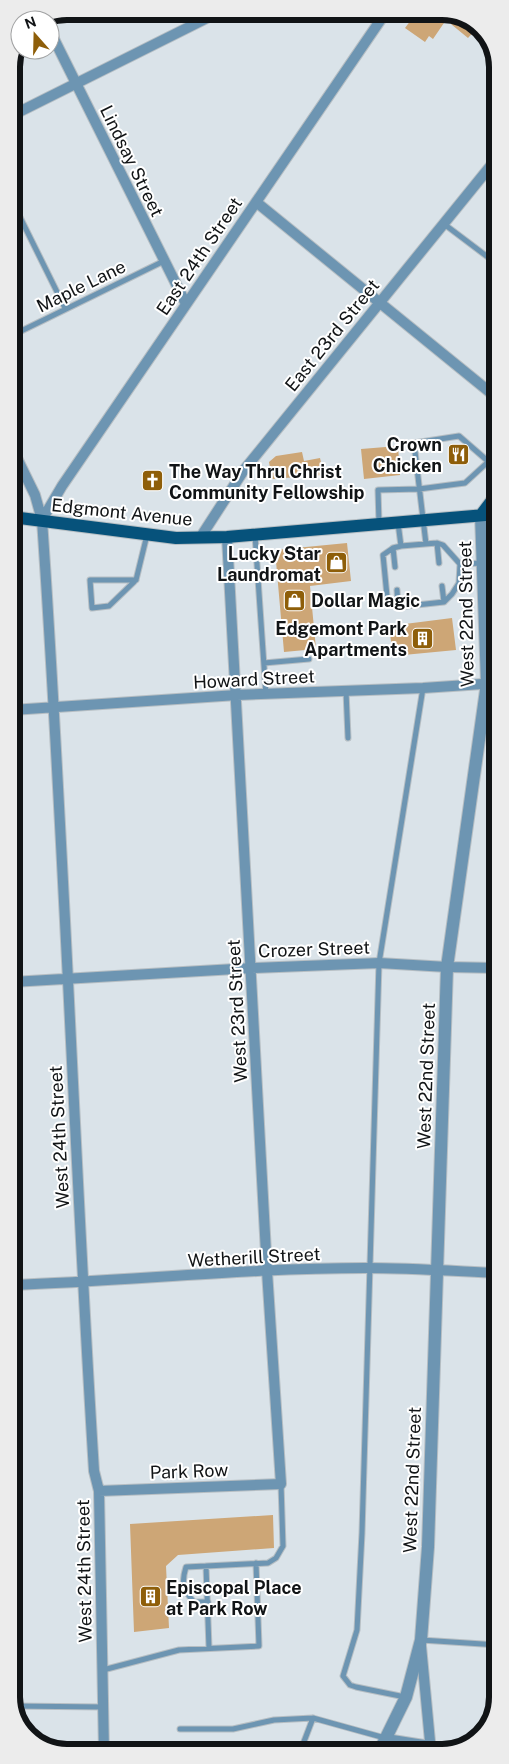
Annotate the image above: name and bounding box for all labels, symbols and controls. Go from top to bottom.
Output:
north arrow [10,10,60,60]
text: N [23,13,38,32]
street label: Lindsay Street [96,102,168,220]
street label: East 24th Street [152,193,246,319]
street label: Maple Lane [33,255,129,317]
street label: East 23rd Street [280,275,384,395]
place label: Crown Chicken [373,434,442,476]
restaurant icon: Crown Chicken [446,442,470,466]
place label: The Way Thru Christ Community Fellowship [169,461,364,503]
church icon: The Way Thru Christ Community Fellowship [141,469,165,493]
street label: Edgmont Avenue [50,494,194,530]
street label: West 22nd Street [454,541,478,687]
place label: Lucky Star Laundromat [217,543,322,585]
shop icon: Lucky Star Laundromat [325,551,349,575]
shop icon: Dollar Magic [283,588,307,612]
place label: Dollar Magic [311,590,420,611]
place label: Edgemont Park Apartments [275,618,408,660]
building icon: Edgemont Park Apartments [411,626,435,650]
street label: Howard Street [192,665,316,693]
street label: Crozer Street [258,937,370,961]
street label: West 23rd Street [223,939,251,1083]
street label: West 22nd Street [413,1003,439,1149]
street label: West 24th Street [45,1065,73,1209]
street label: Wetherill Street [187,1243,321,1271]
street label: West 22nd Street [399,1407,425,1553]
street label: Park Row [149,1459,229,1483]
street label: West 24th Street [72,1499,96,1643]
place label: Episcopal Place at Park Row [166,1577,302,1619]
building icon: Episcopal Place at Park Row [138,1585,162,1609]

